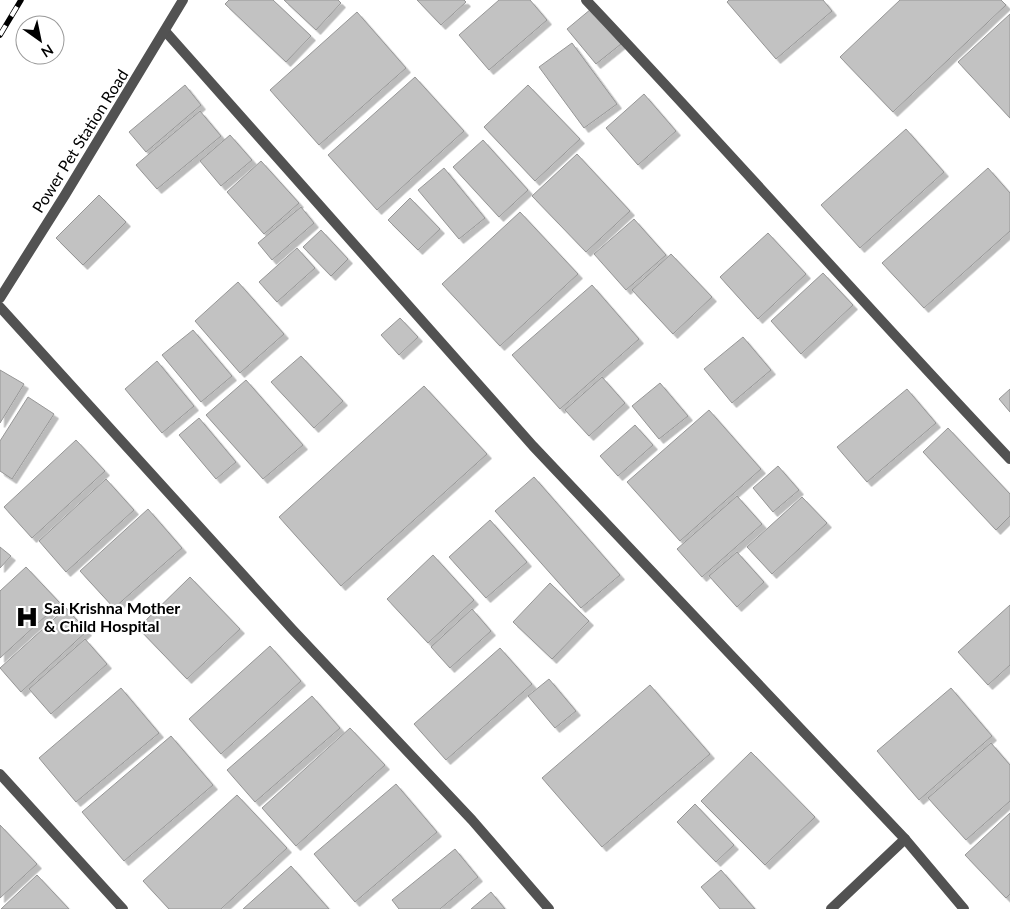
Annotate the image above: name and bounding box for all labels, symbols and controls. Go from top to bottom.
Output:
north arrow [15,15,65,65]
text: N [38,41,57,61]
street label: Power Pet Station Road [28,66,131,216]
place label: Sai Krishna Mother & Child Hospital [44,598,180,635]
hospital icon: Sai Krishna Mother & Child Hospital [14,604,40,630]

